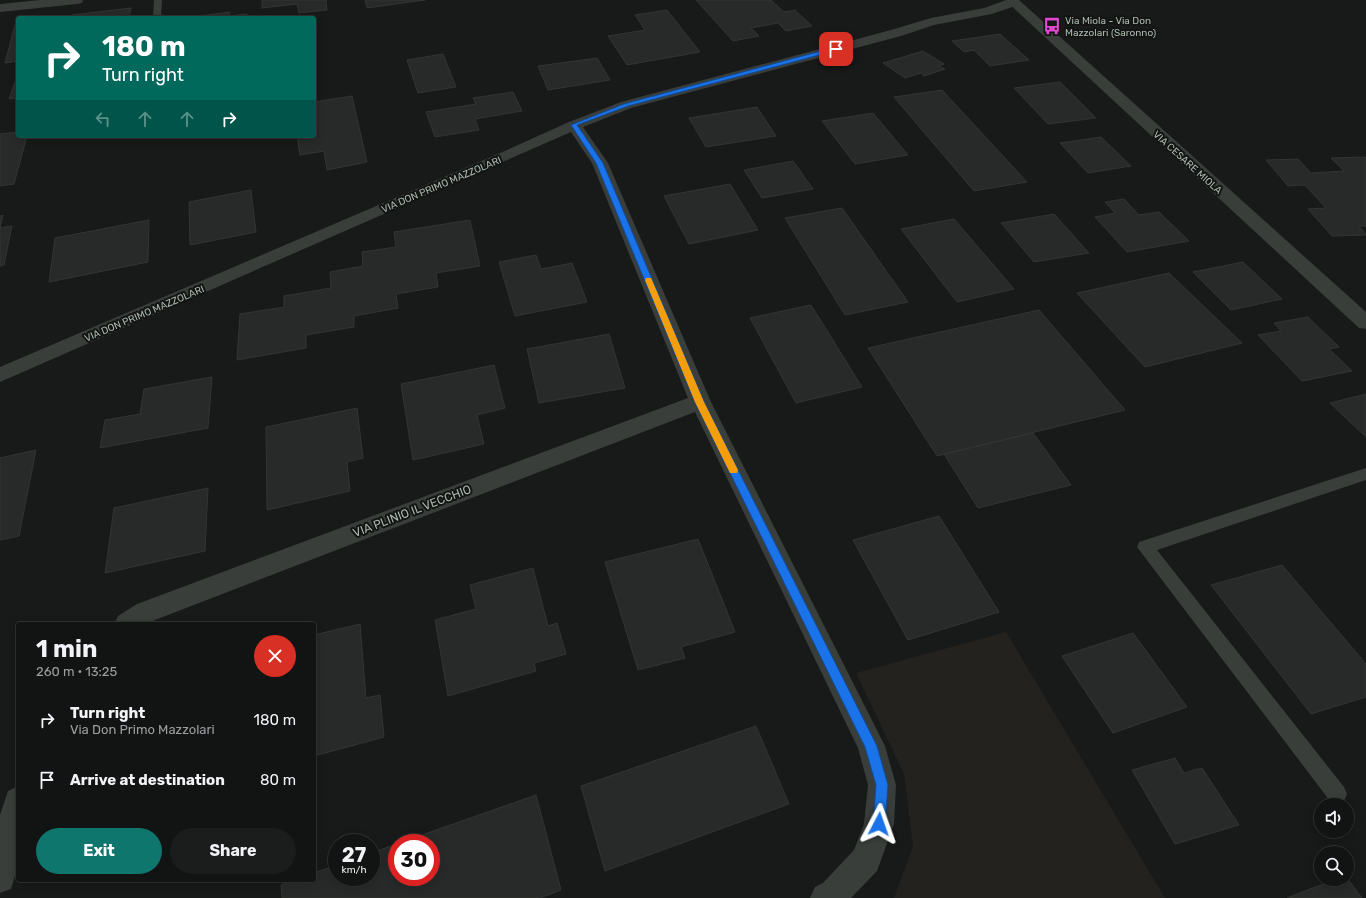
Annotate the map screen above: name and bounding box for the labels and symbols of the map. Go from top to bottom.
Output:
place label: Via Miola - Via Don Mazzolari (Saronno) [1065,15,1156,39]
bus stop icon: Via Miola - Via Don Mazzolari (Saronno) [1042,16,1062,36]
pin [819,32,853,66]
street label: VIA CESARE MIOLA [1150,129,1224,197]
street label: VIA DON PRIMO MAZZOLARI [380,154,503,216]
street label: VIA DON PRIMO MAZZOLARI [83,283,206,345]
street label: VIA PLINIO IL VECCHIO [351,482,473,540]
position arrow [858,803,900,845]
speed limit sign: 30 [388,834,440,886]

